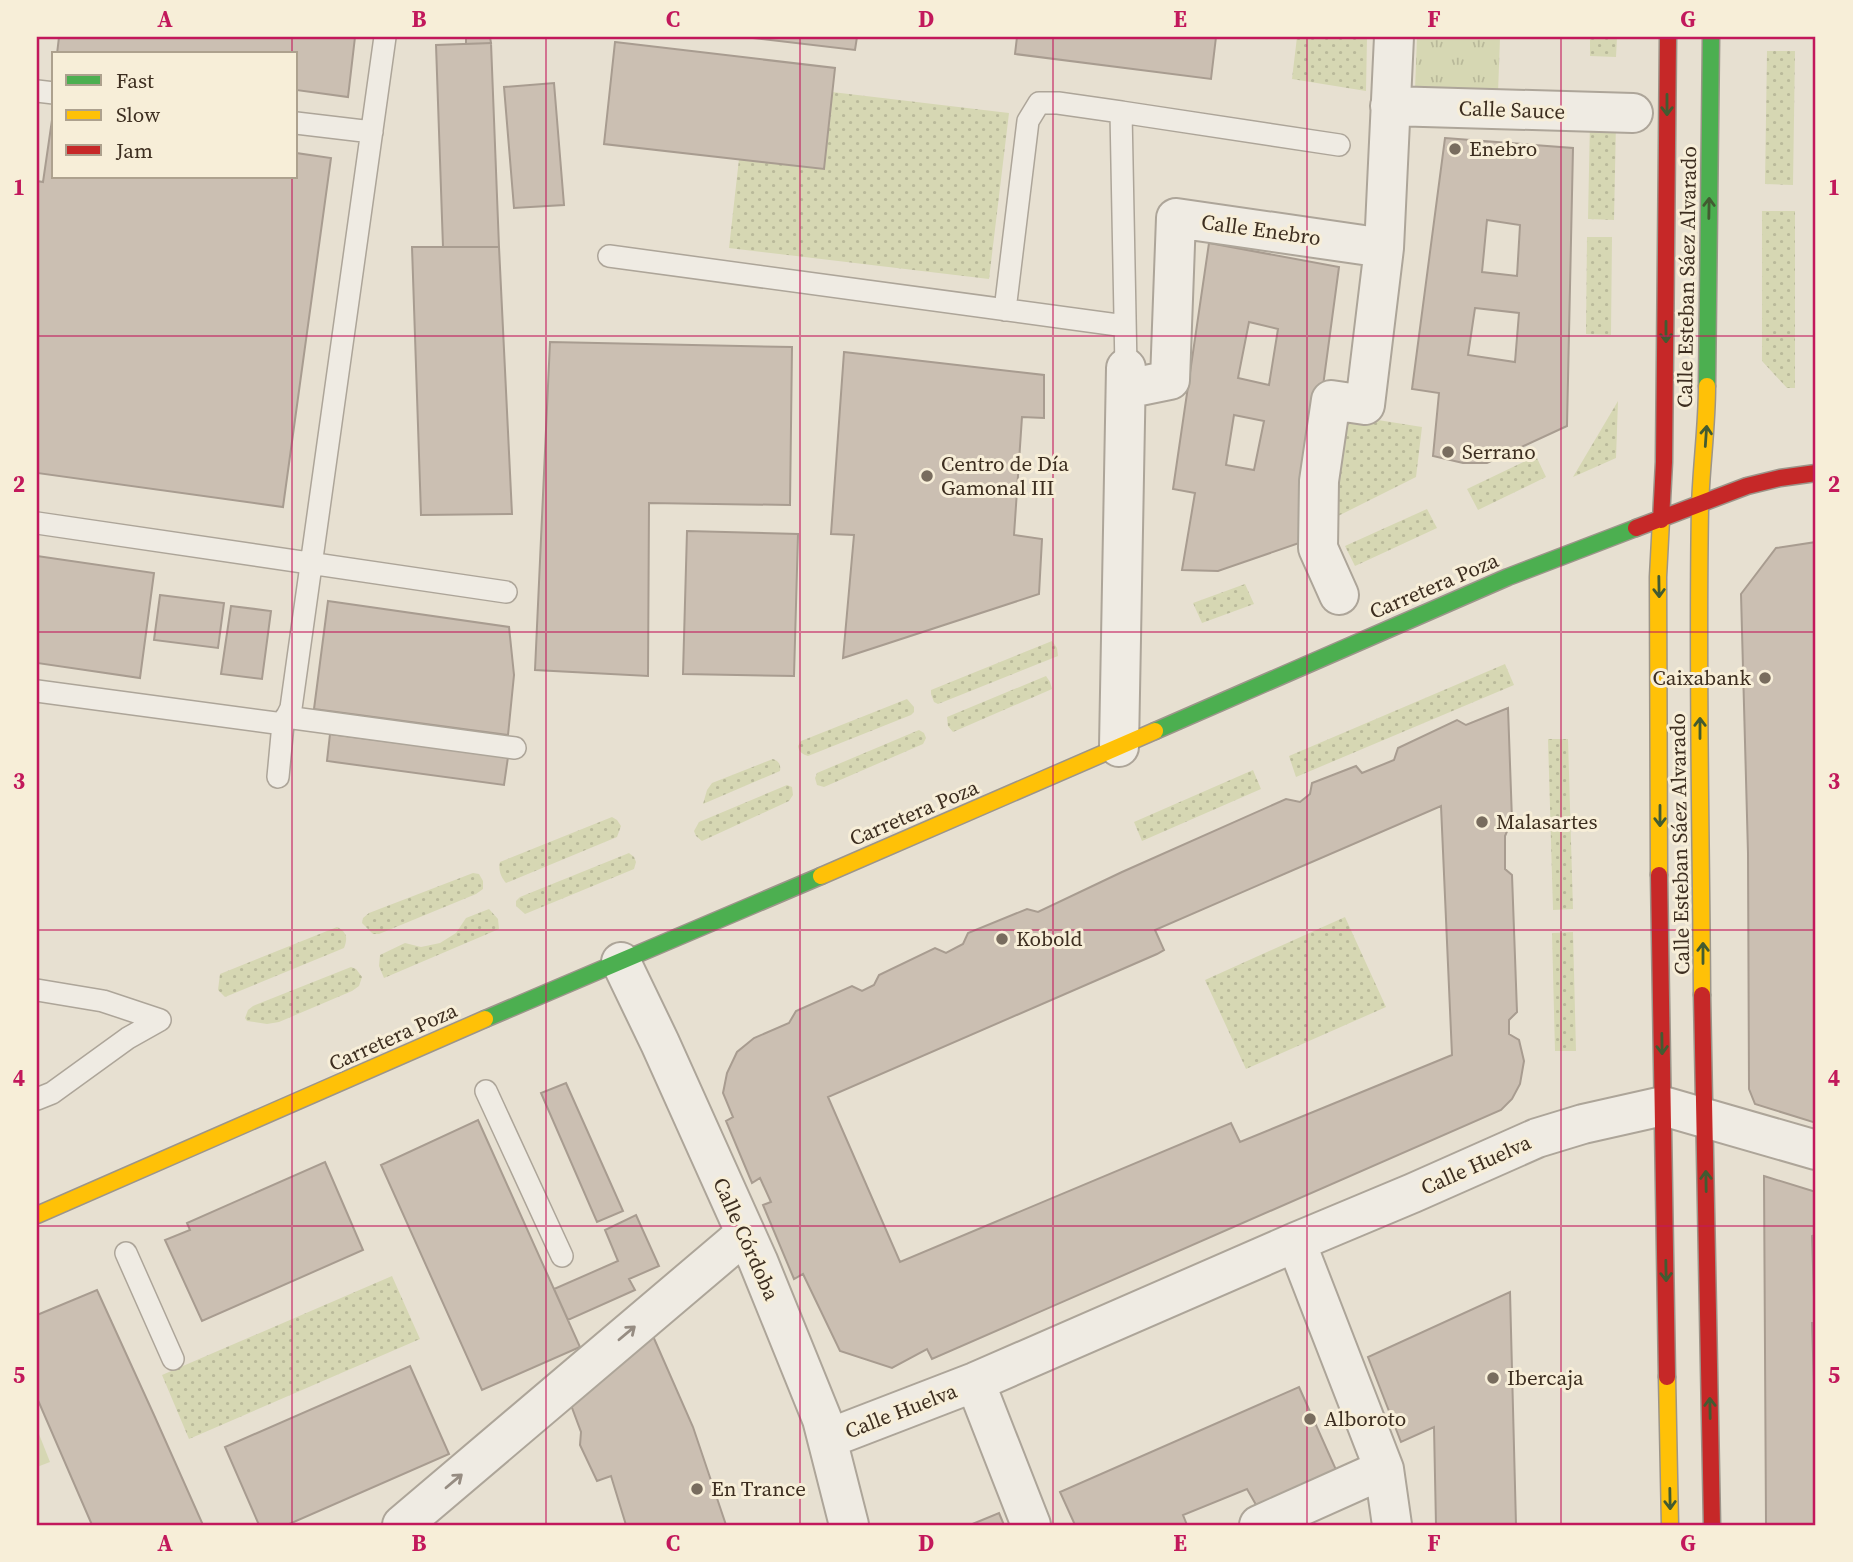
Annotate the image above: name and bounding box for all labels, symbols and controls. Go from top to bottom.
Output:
text: A [157,3,173,35]
text: B [412,3,427,35]
text: C [666,3,680,35]
text: D [918,3,934,35]
text: E [1173,3,1187,35]
text: F [1427,3,1441,35]
text: G [1680,3,1696,35]
legend [52,52,298,178]
text: Fast [116,66,154,95]
street label: Calle Sauce [1458,93,1566,126]
one-way arrow [1661,93,1674,116]
text: Slow [116,100,160,129]
place label: Enebro [1469,134,1537,163]
text: Jam [115,136,153,165]
marker: Enebro [1447,141,1463,157]
street label: Calle Esteban Sáez Alvarado [1670,146,1703,408]
text: 1 [13,171,25,203]
text: 1 [1828,171,1840,203]
one-way arrow [1702,197,1716,220]
street label: Calle Enebro [1199,207,1323,252]
one-way arrow [1659,321,1673,344]
one-way arrow [1699,425,1712,448]
place label: Serrano [1462,437,1536,466]
marker: Serrano [1440,444,1456,460]
place label: Centro de Día Gamonal III [941,449,1069,502]
text: 2 [13,468,25,500]
marker: Centro de Día Gamonal III [919,468,935,484]
text: 2 [1828,468,1840,500]
street label: Carretera Poza [1365,545,1503,626]
one-way arrow [1652,575,1665,598]
place label: Caixabank [1652,663,1752,692]
marker: Caixabank [1757,670,1773,686]
street label: Calle Esteban Sáez Alvarado [1663,713,1696,975]
one-way arrow [1693,716,1707,739]
text: 3 [13,765,25,797]
text: 3 [1828,765,1840,797]
street label: Carretera Poza [845,772,983,853]
one-way arrow [1653,804,1667,827]
place label: Malasartes [1496,807,1598,836]
marker: Malasartes [1474,814,1490,830]
place label: Kobold [1016,924,1083,953]
marker: Kobold [994,931,1010,947]
one-way arrow [1696,942,1710,965]
street label: Carretera Poza [324,995,462,1078]
one-way arrow [1655,1032,1669,1055]
text: 4 [13,1062,25,1094]
text: 4 [1828,1062,1840,1094]
street label: Calle Huelva [1416,1127,1536,1202]
one-way arrow [1699,1169,1713,1192]
street label: Calle Córdoba [706,1173,787,1305]
one-way arrow [1659,1259,1673,1282]
one-way arrow [618,1325,636,1341]
text: 5 [13,1359,25,1391]
text: 5 [1828,1359,1840,1391]
place label: Ibercaja [1507,1363,1584,1392]
marker: Ibercaja [1485,1370,1501,1386]
street label: Calle Huelva [841,1376,961,1445]
one-way arrow [1703,1397,1717,1420]
place label: Alboroto [1324,1404,1406,1433]
marker: Alboroto [1302,1411,1318,1427]
one-way arrow [445,1473,463,1489]
place label: En Trance [711,1474,806,1503]
marker: En Trance [689,1481,705,1497]
one-way arrow [1663,1487,1677,1510]
text: A [157,1527,173,1559]
text: B [412,1527,427,1559]
text: C [666,1527,680,1559]
text: D [918,1527,934,1559]
text: E [1173,1527,1187,1559]
text: F [1427,1527,1441,1559]
text: G [1680,1527,1696,1559]

